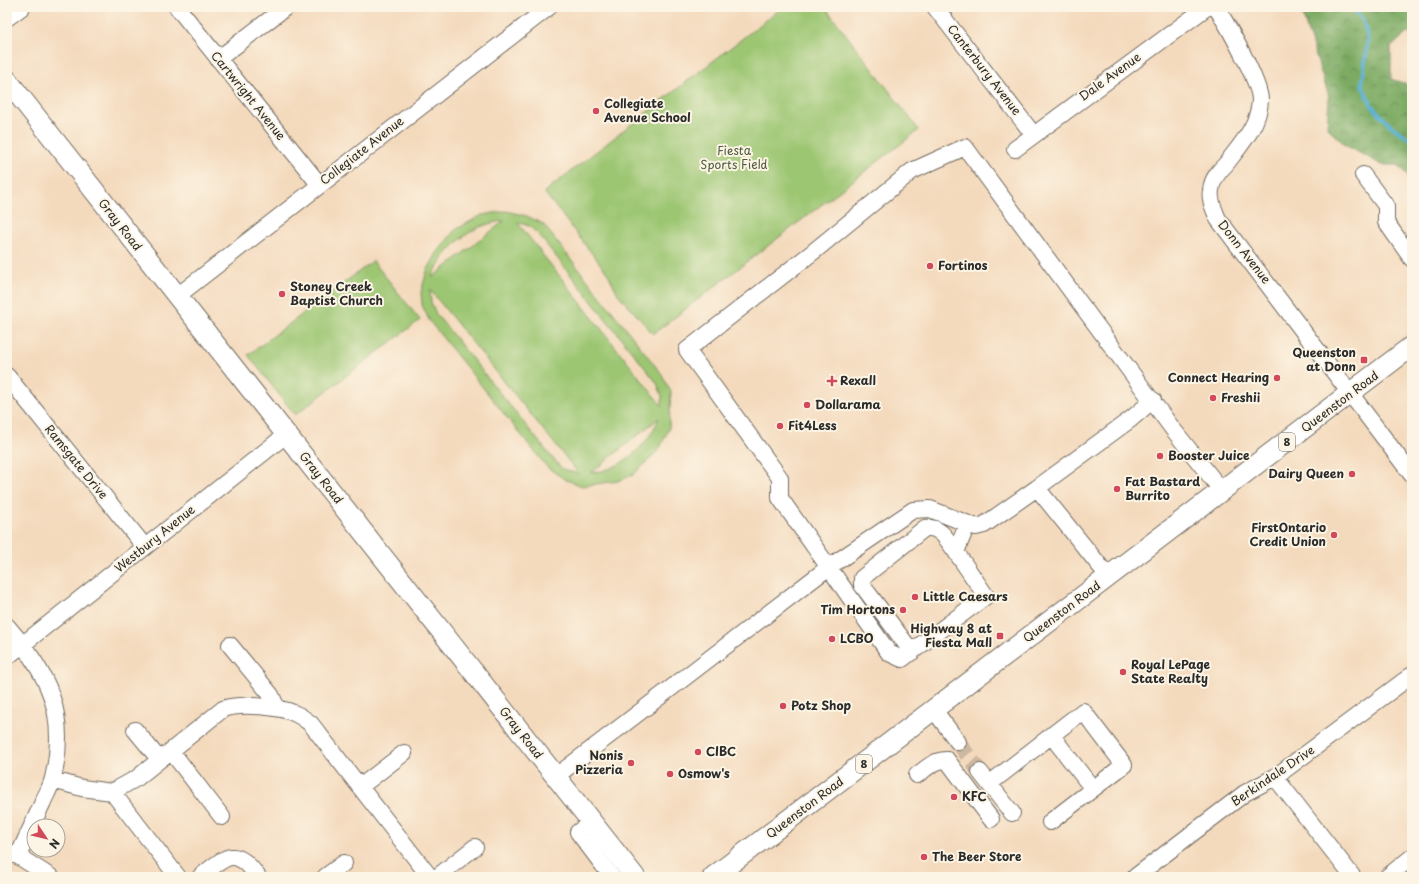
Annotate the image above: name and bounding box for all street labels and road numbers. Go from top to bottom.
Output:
street label: Canterbury Avenue [944,20,1026,119]
street label: Cartwright Avenue [207,47,291,144]
street label: Dale Avenue [1075,47,1144,105]
street label: Collegiate Avenue [316,111,407,189]
street label: Gray Road [95,194,147,254]
street label: Donn Avenue [1214,216,1276,287]
street label: Queenston Road [1297,366,1382,436]
street label: Ramsgate Drive [41,420,113,503]
road number: 8 [1279,433,1295,451]
street label: Gray Road [296,447,348,507]
street label: Westbury Avenue [110,500,199,576]
street label: Queenston Road [1019,576,1104,646]
street label: Gray Road [496,702,548,762]
street label: Berkindale Drive [1227,741,1318,810]
road number: 8 [856,755,872,773]
street label: Queenston Road [762,772,847,842]

